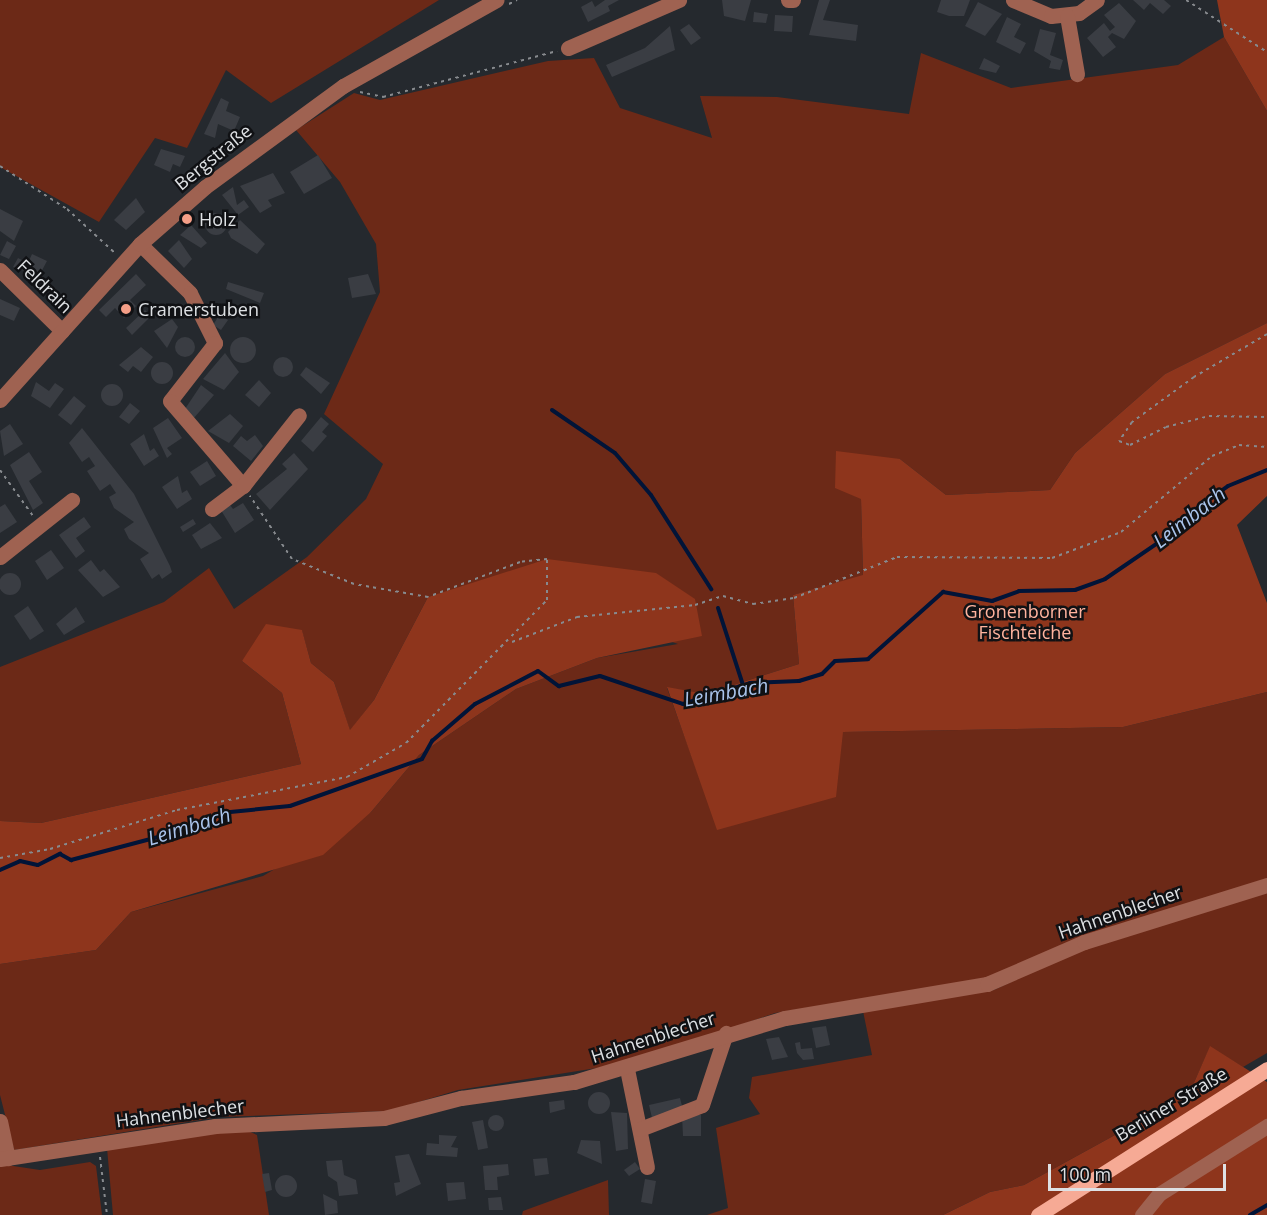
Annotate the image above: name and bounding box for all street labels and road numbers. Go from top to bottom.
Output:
street label: Bergstraße [170,119,256,195]
street label: Feldrain [13,255,77,317]
street label: Hahnenblecher [1055,881,1185,943]
street label: Hahnenblecher [588,1007,718,1067]
street label: Berliner Straße [1111,1062,1231,1146]
street label: Hahnenblecher [115,1094,245,1132]

